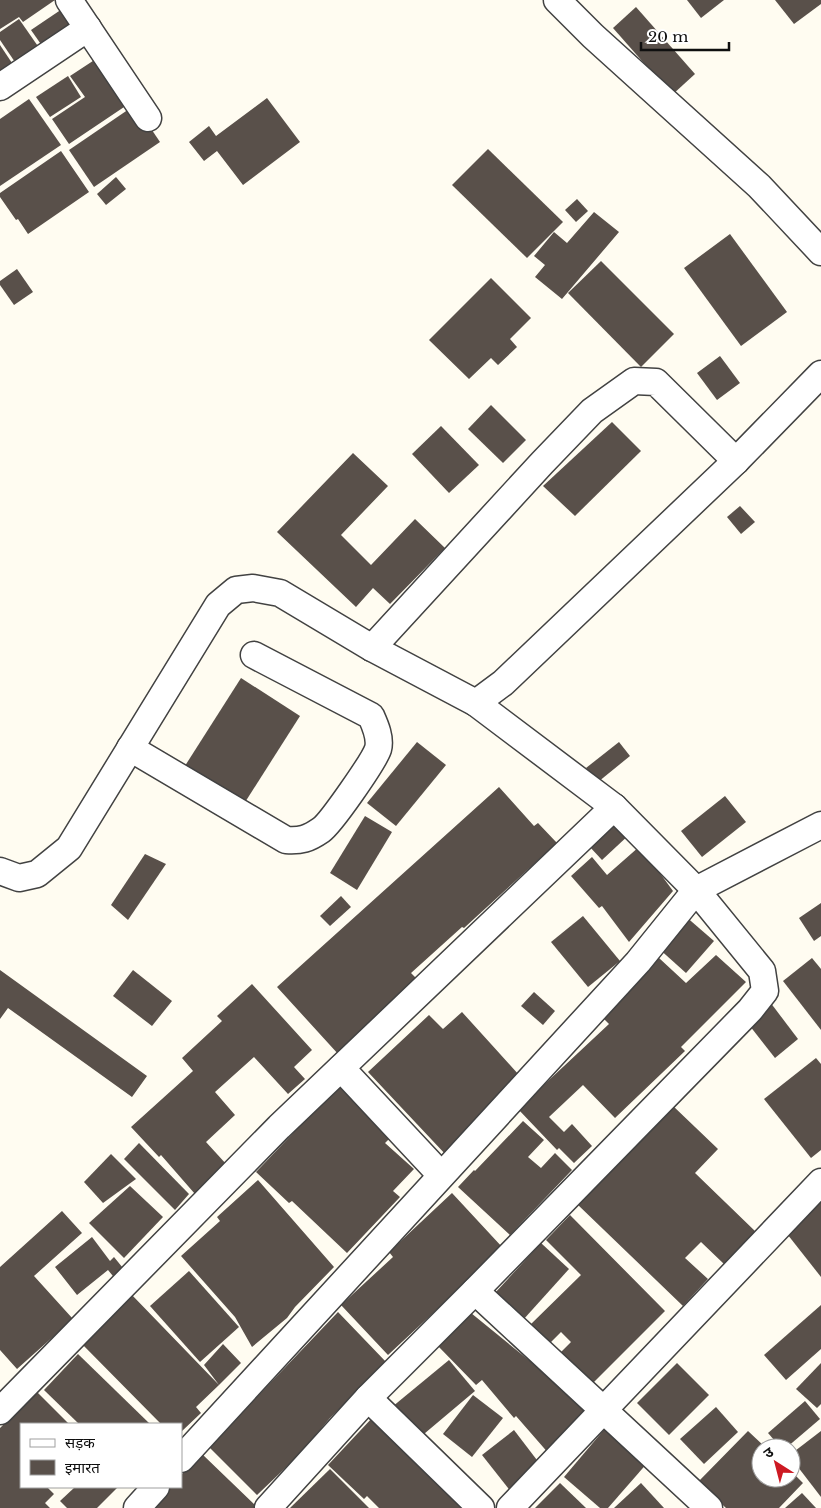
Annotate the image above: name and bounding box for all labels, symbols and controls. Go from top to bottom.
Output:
scale bar [641,20,728,52]
text: 20 m [648,27,688,46]
legend [20,1423,182,1488]
text: सड़क [65,1433,95,1452]
north arrow [751,1438,801,1488]
text: उ [760,1442,778,1462]
text: इमारत [65,1458,100,1477]

